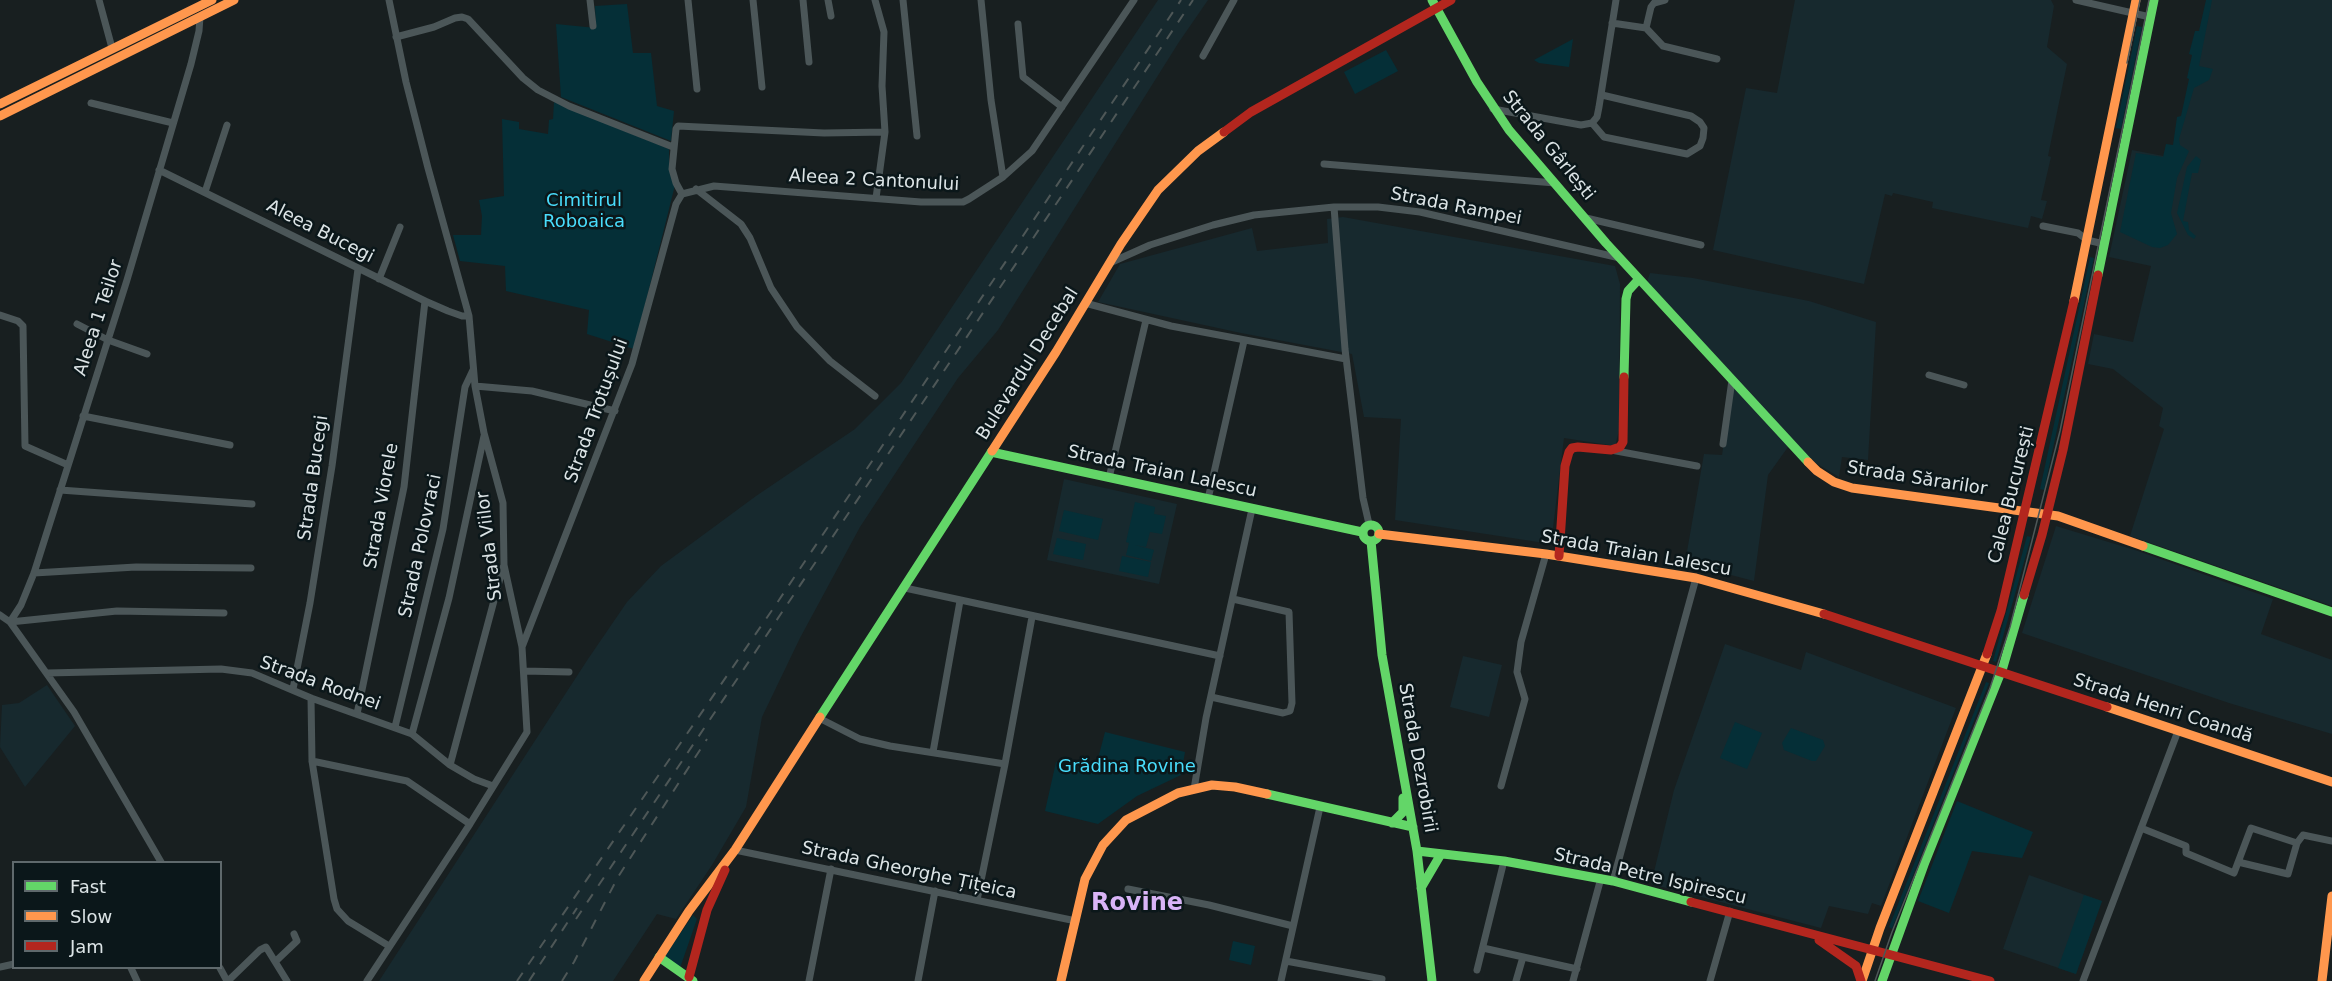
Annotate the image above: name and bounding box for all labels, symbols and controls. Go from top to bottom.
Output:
street label: Strada Gârlești [1497,87,1599,205]
street label: Aleea 2 Cantonului [788,166,960,196]
street label: Strada Rampei [1389,184,1523,230]
park label: Cimitirul Roboaica [543,190,625,232]
street label: Aleea Bucegi [263,196,377,268]
street label: Aleea 1 Teilor [70,257,128,379]
street label: Bulevardul Decebal [972,284,1084,444]
street label: Strada Trotușului [561,336,633,486]
street label: Strada Bucegi [295,414,333,542]
street label: Calea București [1984,424,2040,566]
street label: Strada Traian Lalescu [1065,441,1259,503]
street label: Strada Viorele [360,442,404,570]
street label: Strada Sărarilor [1845,457,1989,501]
street label: Strada Polovraci [395,472,447,620]
street label: Strada Viilor [473,490,507,602]
street label: Strada Traian Lalescu [1539,527,1733,581]
street label: Strada Rodnei [257,652,383,716]
street label: Strada Henri Coandă [2070,670,2256,748]
street label: Strada Dezrobirii [1393,682,1441,834]
park label: Grădina Rovine [1058,756,1196,778]
street label: Strada Gheorghe Țițeica [799,838,1019,904]
street label: Strada Petre Ispirescu [1552,844,1748,910]
legend [12,861,222,969]
text: Fast [70,876,106,897]
district label: Rovine [1091,890,1183,918]
text: Slow [70,906,112,927]
text: Jam [70,936,104,957]

